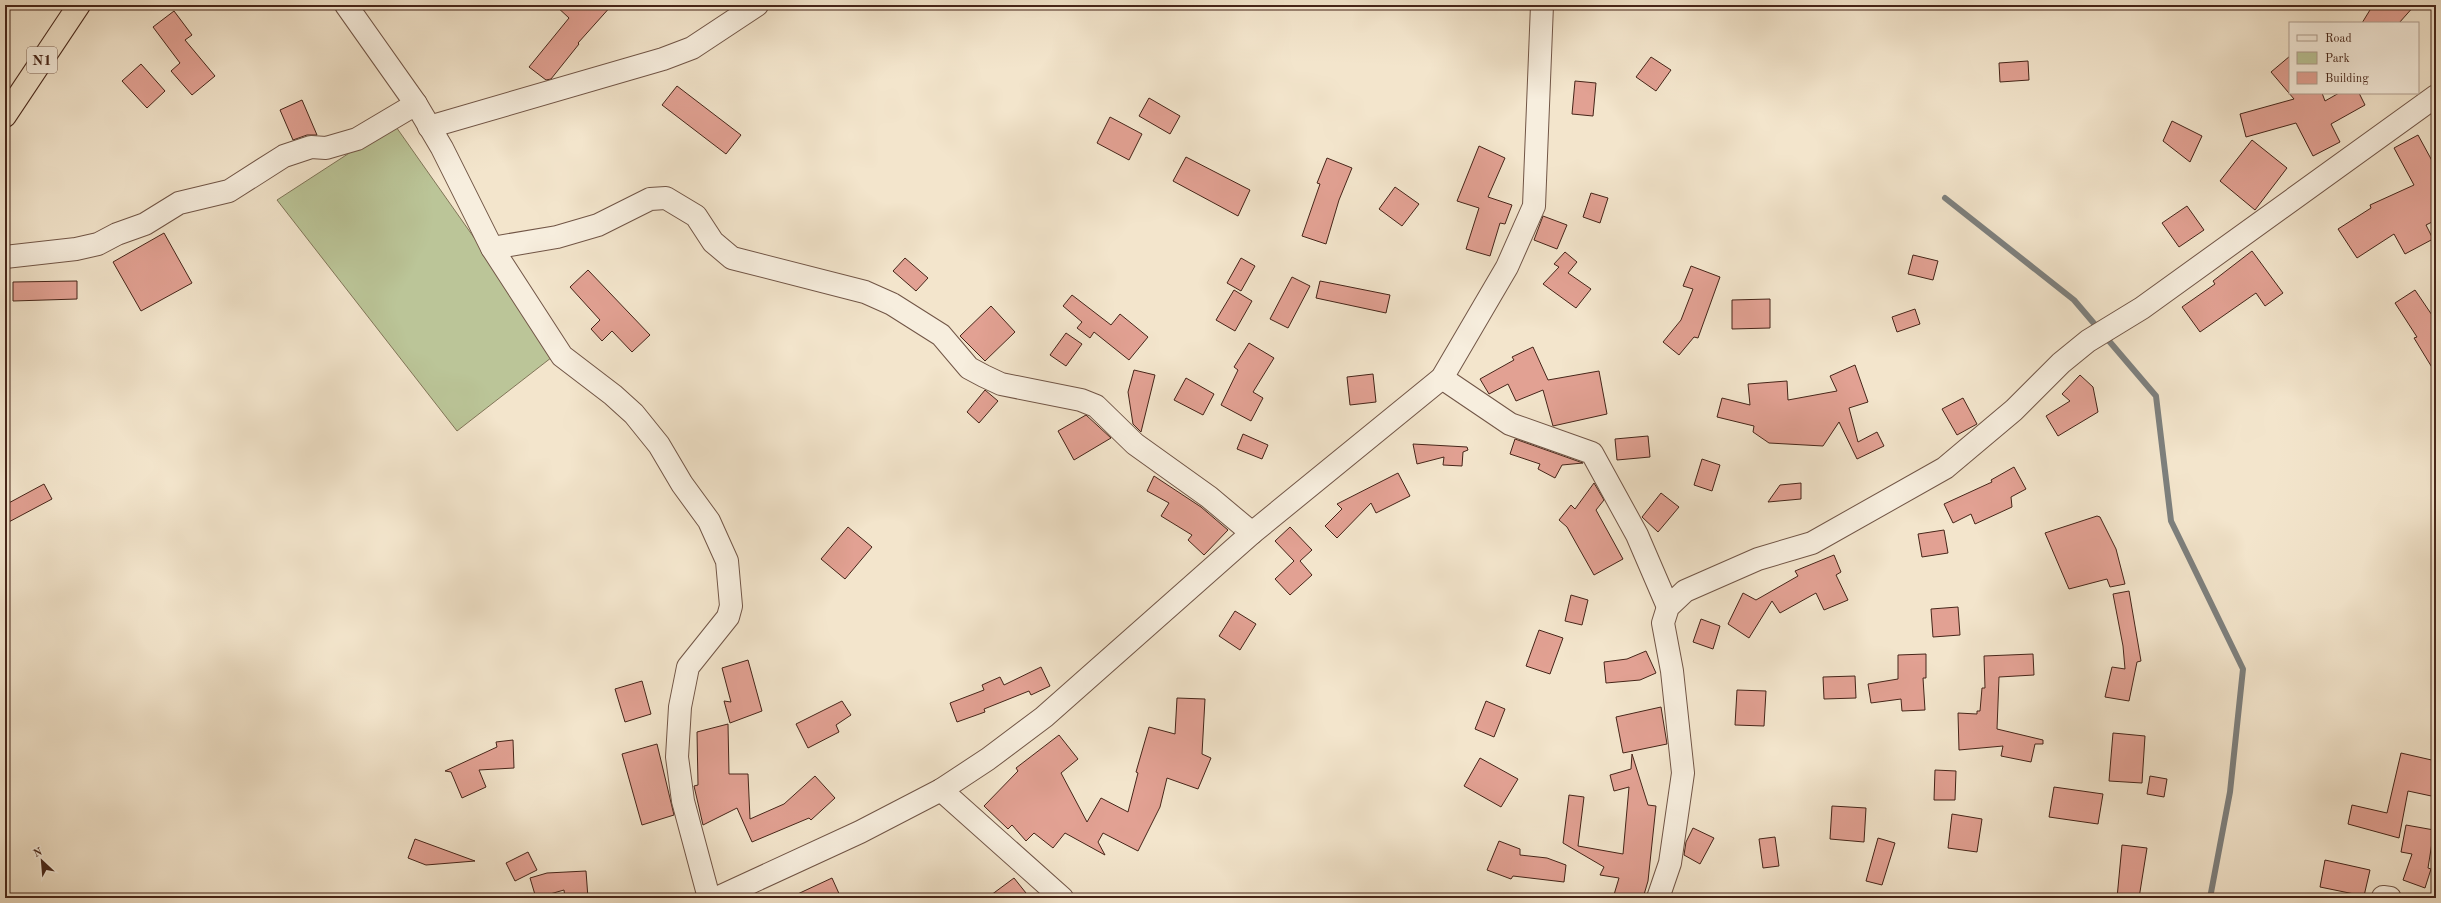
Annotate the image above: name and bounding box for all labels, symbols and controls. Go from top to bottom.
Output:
legend [2289,22,2419,94]
text: Road [2325,33,2352,45]
road number: N1 [27,47,57,73]
text: Park [2325,53,2350,65]
text: Building [2325,73,2369,85]
north arrow [22,841,62,881]
text: N [32,846,45,860]

